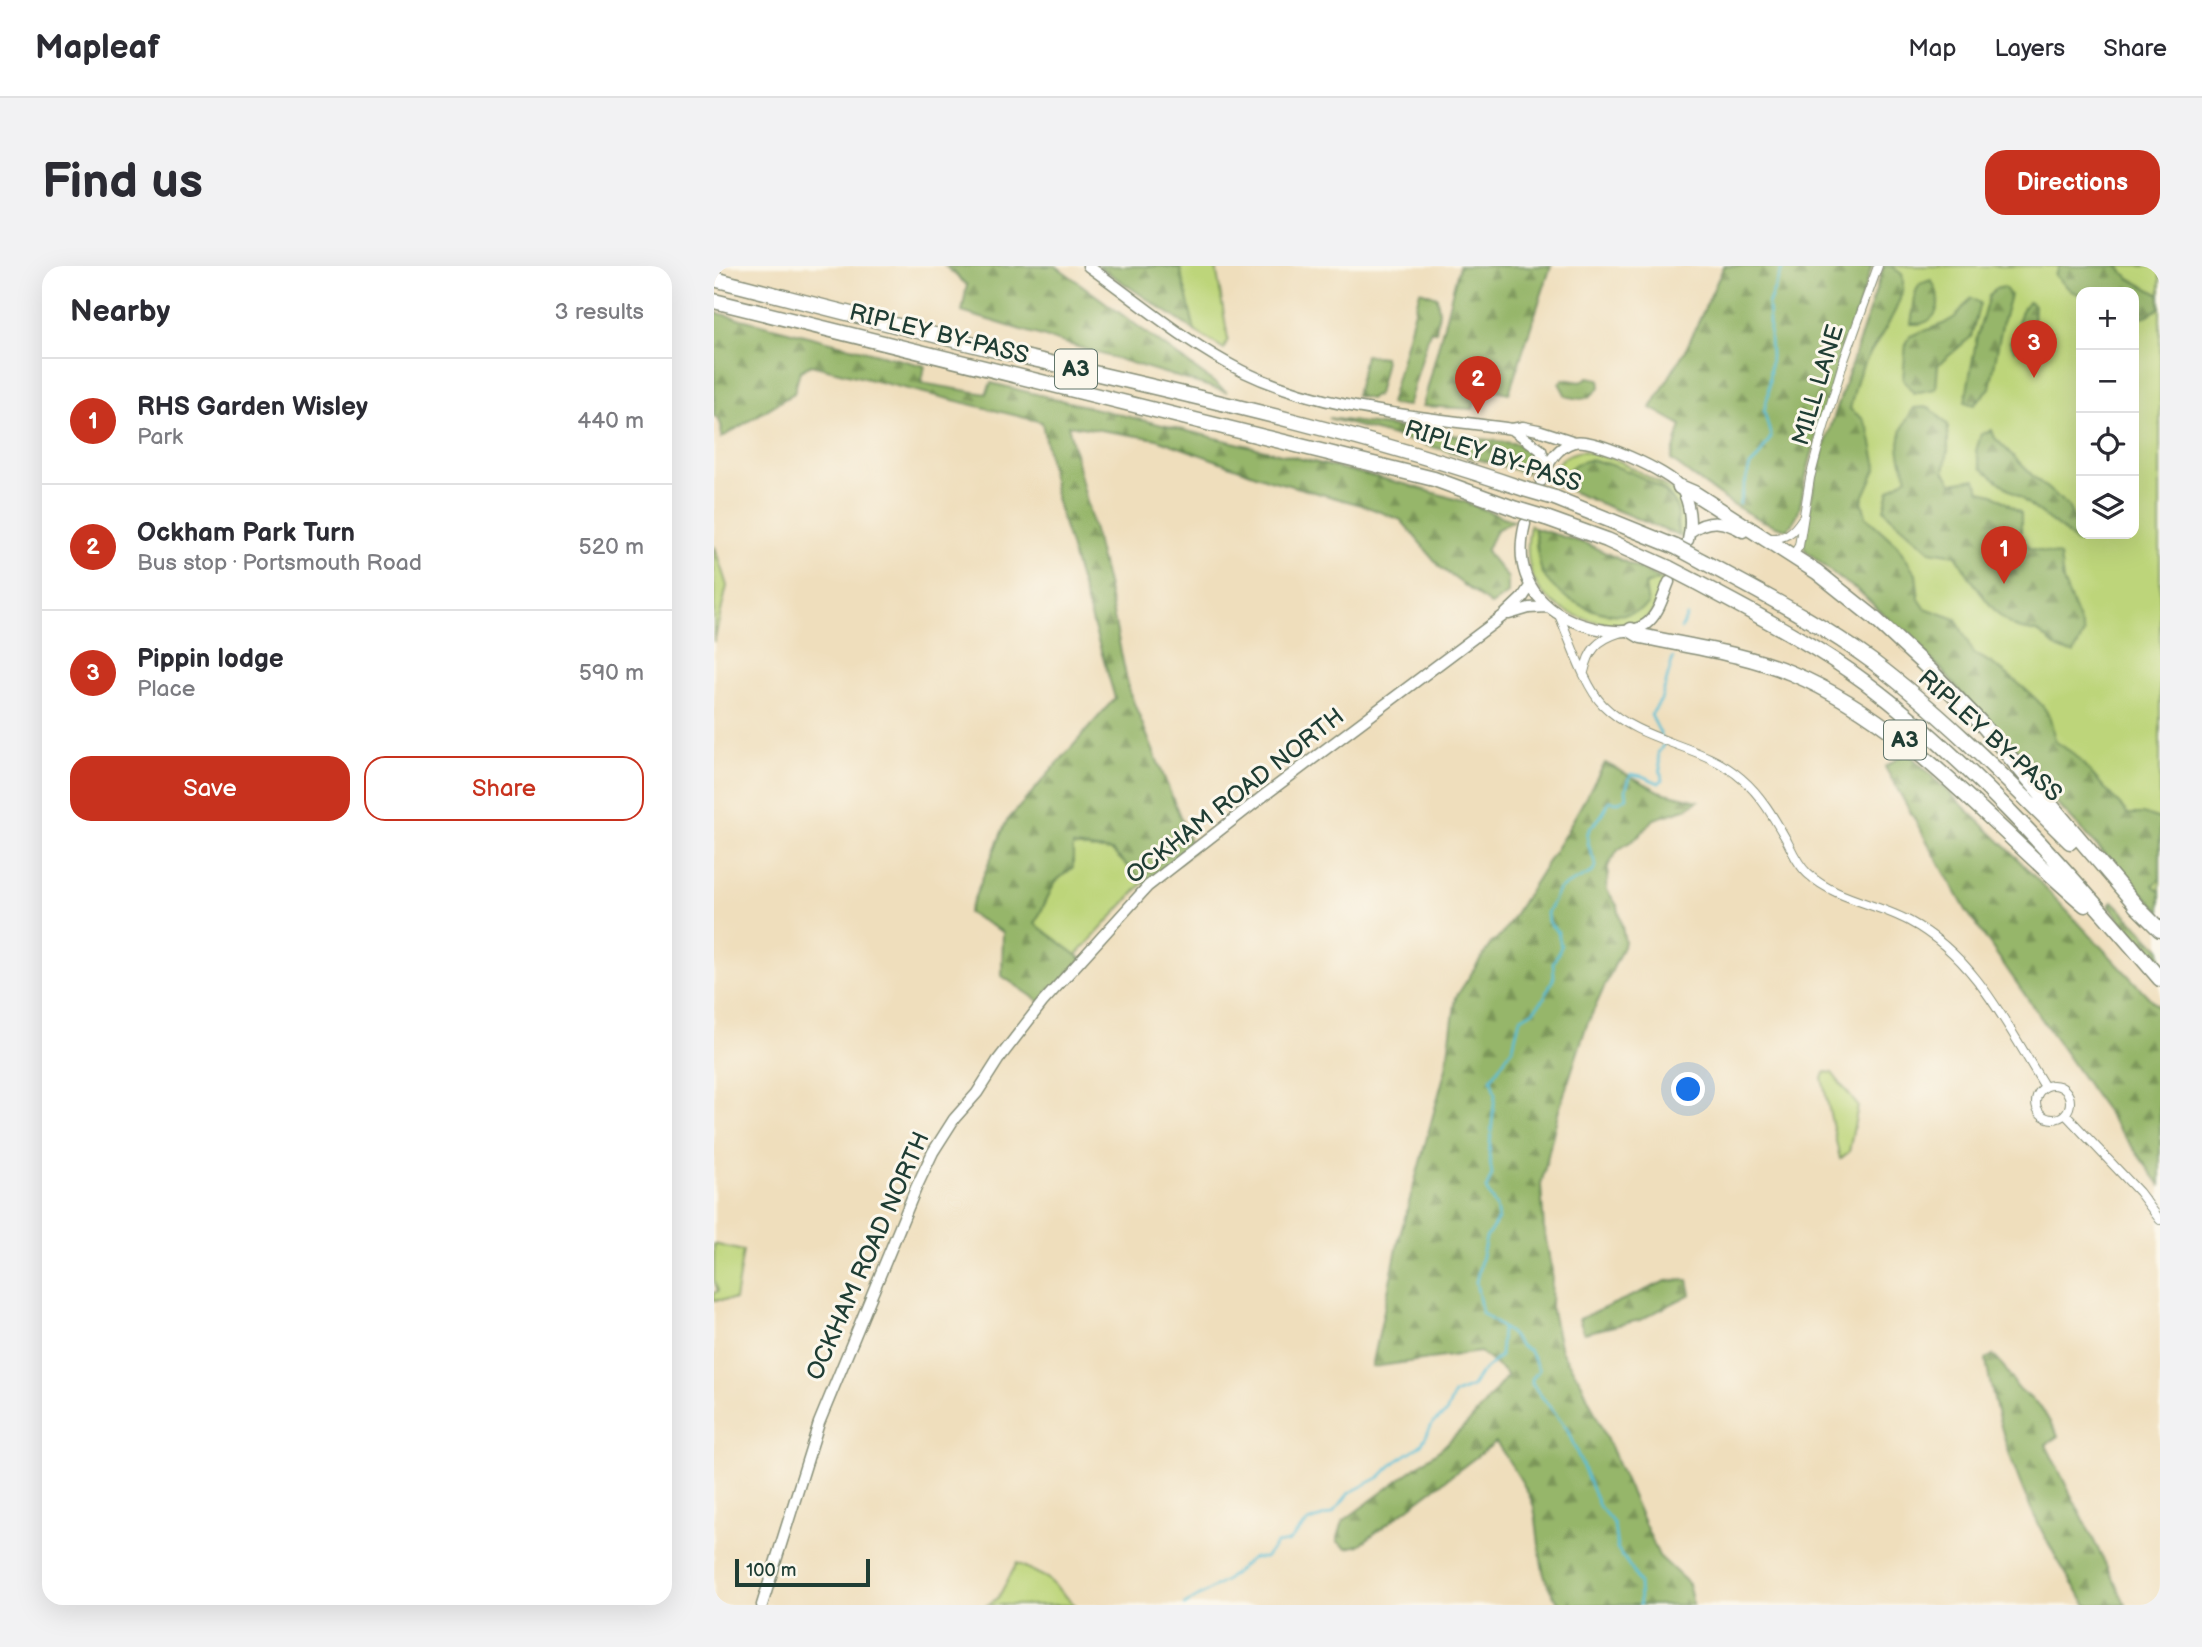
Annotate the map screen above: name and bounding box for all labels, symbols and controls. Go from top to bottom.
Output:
text: Mapleaf [35,28,160,68]
text: Map [1908,34,1956,63]
text: Layers [1994,34,2065,63]
text: Share [2103,34,2167,63]
button: Directions [1985,150,2160,215]
text: Find us [42,153,203,212]
map controls [2076,287,2139,539]
button: + [2076,287,2139,350]
text: Nearby [70,294,170,330]
text: 3 results [555,298,644,326]
street label: RIPLEY BY-PASS [846,298,1032,370]
pin: 3 [2011,320,2057,378]
street label: MILL LANE [1786,321,1850,449]
road number: A3 [1055,349,1097,388]
button: − [2076,350,2139,413]
pin: 2 [1455,356,1501,414]
text: RHS Garden Wisley [137,392,368,423]
text: 1 [88,407,98,435]
text: 440 m [577,407,644,435]
button: locate [2076,413,2139,476]
street label: RIPLEY BY-PASS [1401,414,1585,498]
text: Park [137,423,183,451]
button: layers [2076,476,2139,539]
text: Ockham Park Turn [137,518,355,549]
pin: 1 [1981,526,2027,584]
text: 2 [86,533,100,561]
text: 520 m [578,533,644,561]
text: Bus stop · Portsmouth Road [137,549,422,577]
text: Pippin lodge [137,644,284,675]
text: 3 [86,659,100,687]
text: 590 m [579,659,644,687]
street label: RIPLEY BY-PASS [1912,664,2068,808]
text: Place [137,675,195,703]
street label: OCKHAM ROAD NORTH [1120,702,1350,890]
road number: A3 [1884,720,1926,760]
button: Save [70,756,350,821]
button: Share [364,756,644,821]
your location [1671,1072,1705,1106]
street label: OCKHAM ROAD NORTH [800,1127,936,1385]
scale bar [735,1556,870,1588]
text: 100 m [746,1559,797,1582]

